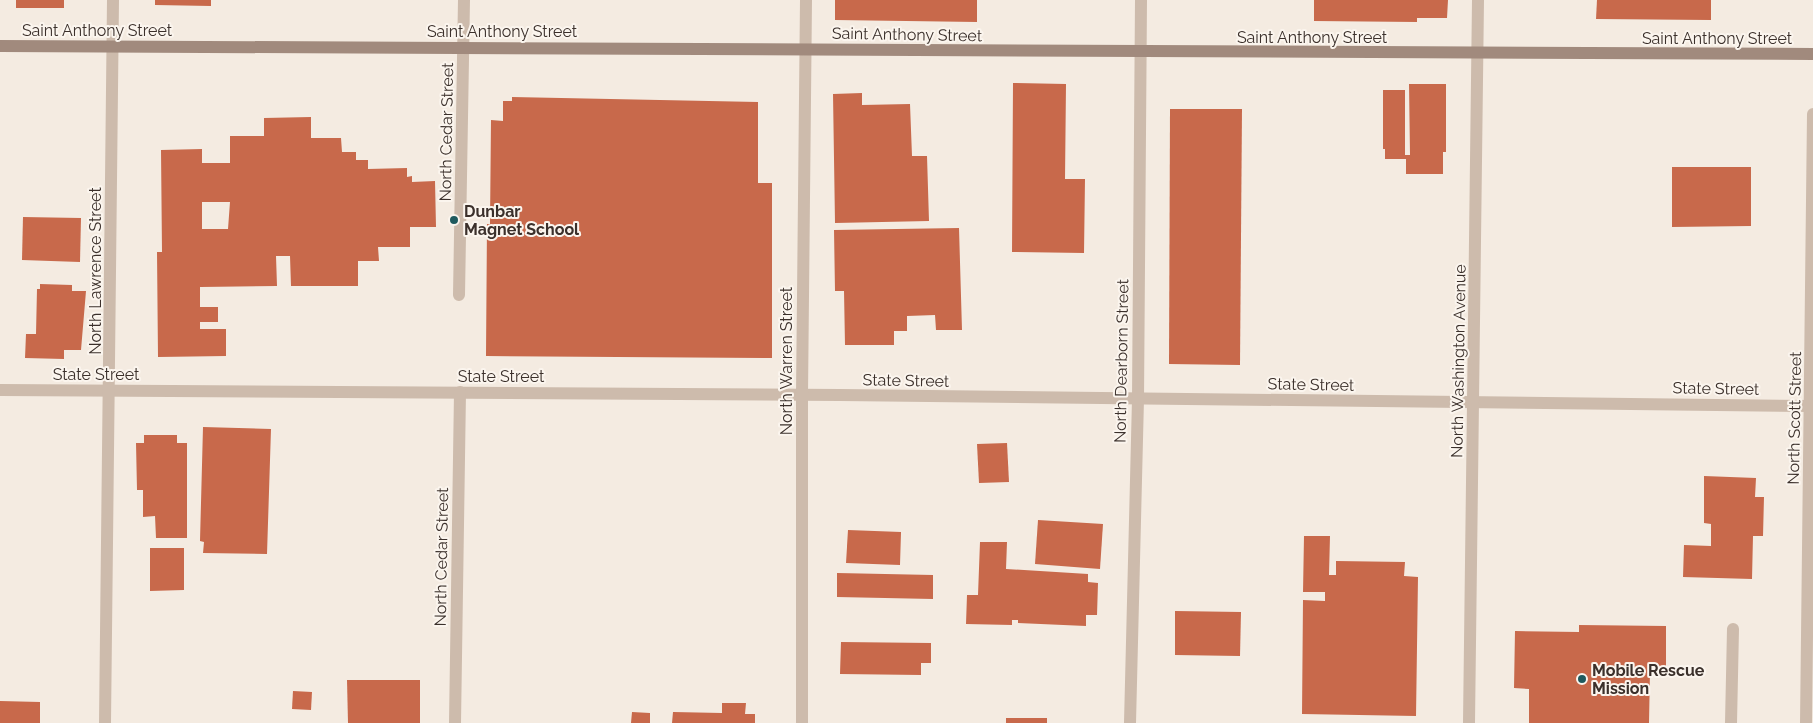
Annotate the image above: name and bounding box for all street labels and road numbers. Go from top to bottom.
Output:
street label: Saint Anthony Street [22,21,173,40]
street label: Saint Anthony Street [427,22,578,41]
street label: Saint Anthony Street [832,24,983,45]
street label: Saint Anthony Street [1237,28,1388,47]
street label: Saint Anthony Street [1642,29,1793,48]
street label: North Cedar Street [436,62,457,202]
street label: North Lawrence Street [86,187,105,355]
street label: North Washington Avenue [1447,264,1470,458]
street label: North Dearborn Street [1111,278,1132,443]
street label: North Warren Street [777,286,796,435]
street label: North Scott Street [1784,351,1805,485]
street label: State Street [53,365,140,384]
street label: State Street [458,367,545,386]
street label: State Street [863,370,950,391]
street label: State Street [1268,374,1355,395]
street label: State Street [1673,378,1760,399]
street label: North Cedar Street [431,487,452,627]

